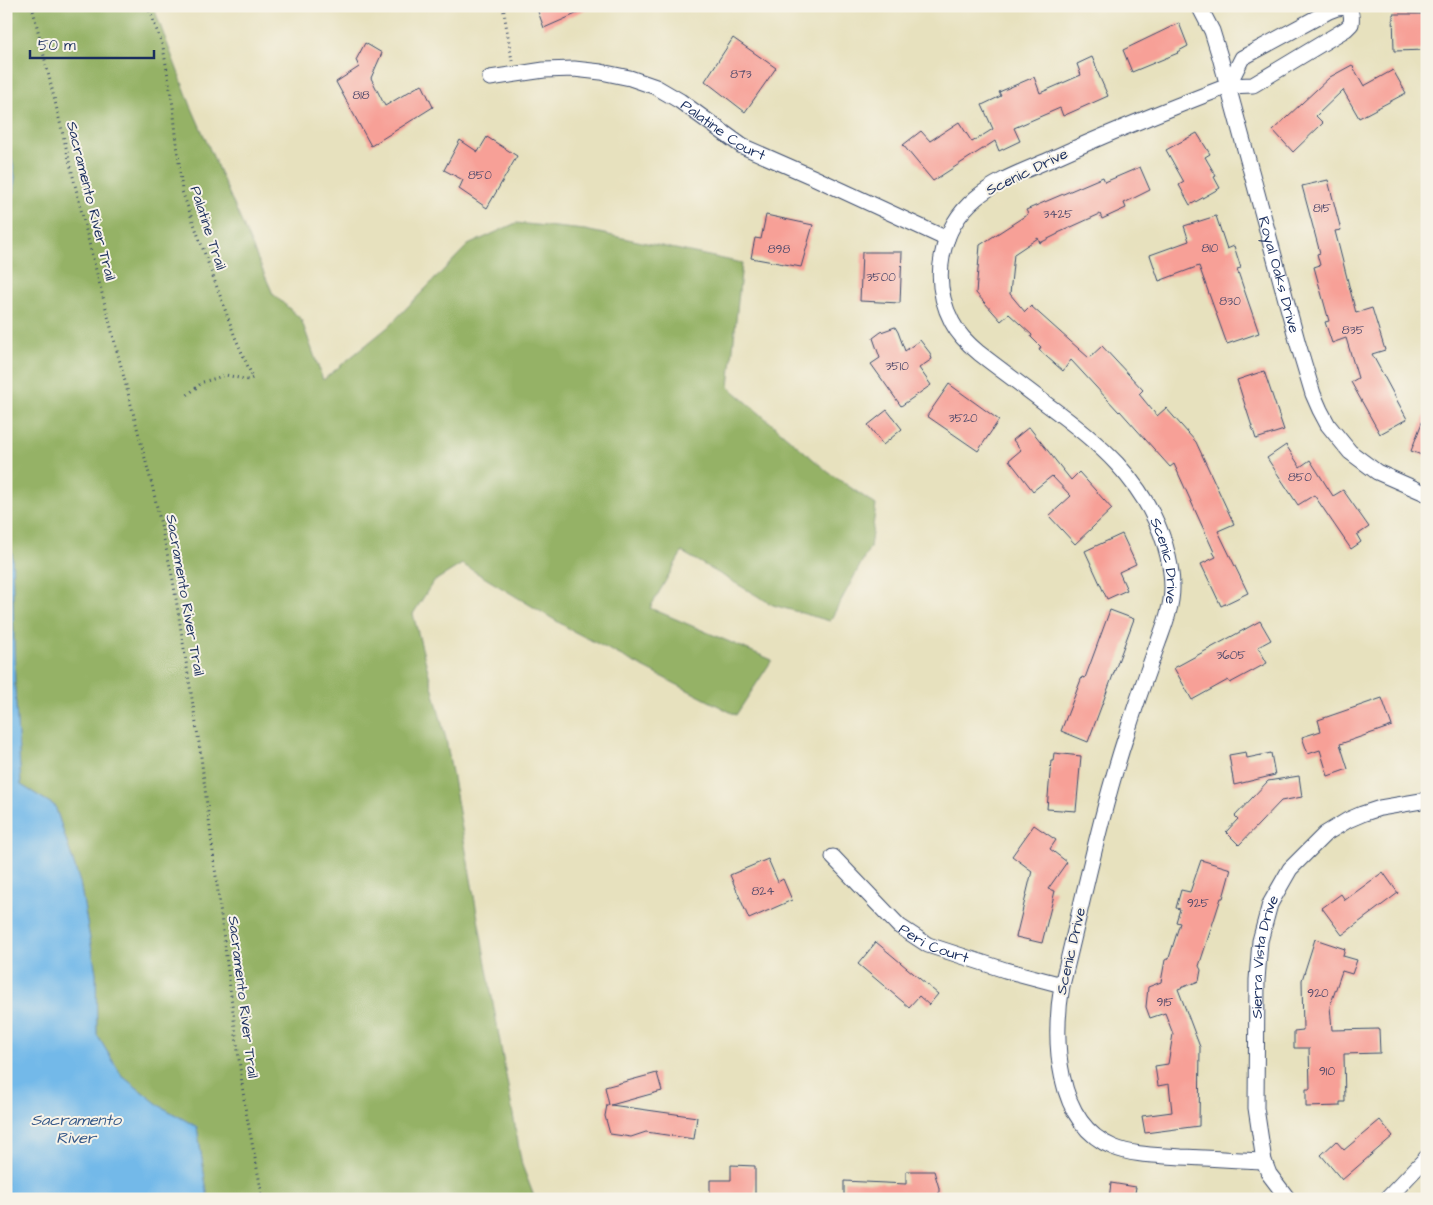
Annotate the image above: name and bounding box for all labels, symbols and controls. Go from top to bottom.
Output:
scale bar [30,28,154,60]
text: 50 m [38,35,76,56]
house number: 873 [730,66,752,83]
house number: 818 [352,87,370,104]
street label: Palatine Court [676,94,769,166]
street label: Sacramento River Trail [61,119,121,283]
street label: Scenic Drive [983,143,1071,201]
house number: 850 [468,167,492,184]
street label: Palatine Trail [185,183,231,273]
house number: 815 [1313,200,1331,217]
house number: 3425 [1043,206,1073,223]
street label: Royal Oaks Drive [1253,214,1305,335]
house number: 810 [1202,240,1219,257]
house number: 898 [768,241,790,258]
house number: 3500 [866,269,896,286]
house number: 830 [1219,293,1241,310]
house number: 835 [1342,322,1365,339]
house number: 3510 [885,358,909,375]
house number: 3520 [948,410,978,427]
house number: 850 [1288,469,1312,486]
street label: Sacramento River Trail [160,513,210,677]
street label: Scenic Drive [1145,514,1183,606]
house number: 3605 [1216,647,1246,664]
house number: 824 [752,883,774,900]
street label: Sierra Vista Drive [1246,891,1284,1019]
house number: 925 [1187,895,1210,912]
street label: Scenic Drive [1051,905,1091,997]
street label: Sacramento River Trail [223,915,263,1079]
street label: Peri Court [895,918,972,968]
house number: 920 [1307,985,1329,1002]
house number: 915 [1157,994,1174,1011]
house number: 910 [1319,1063,1335,1080]
water label: Sacramento River [31,1109,122,1149]

